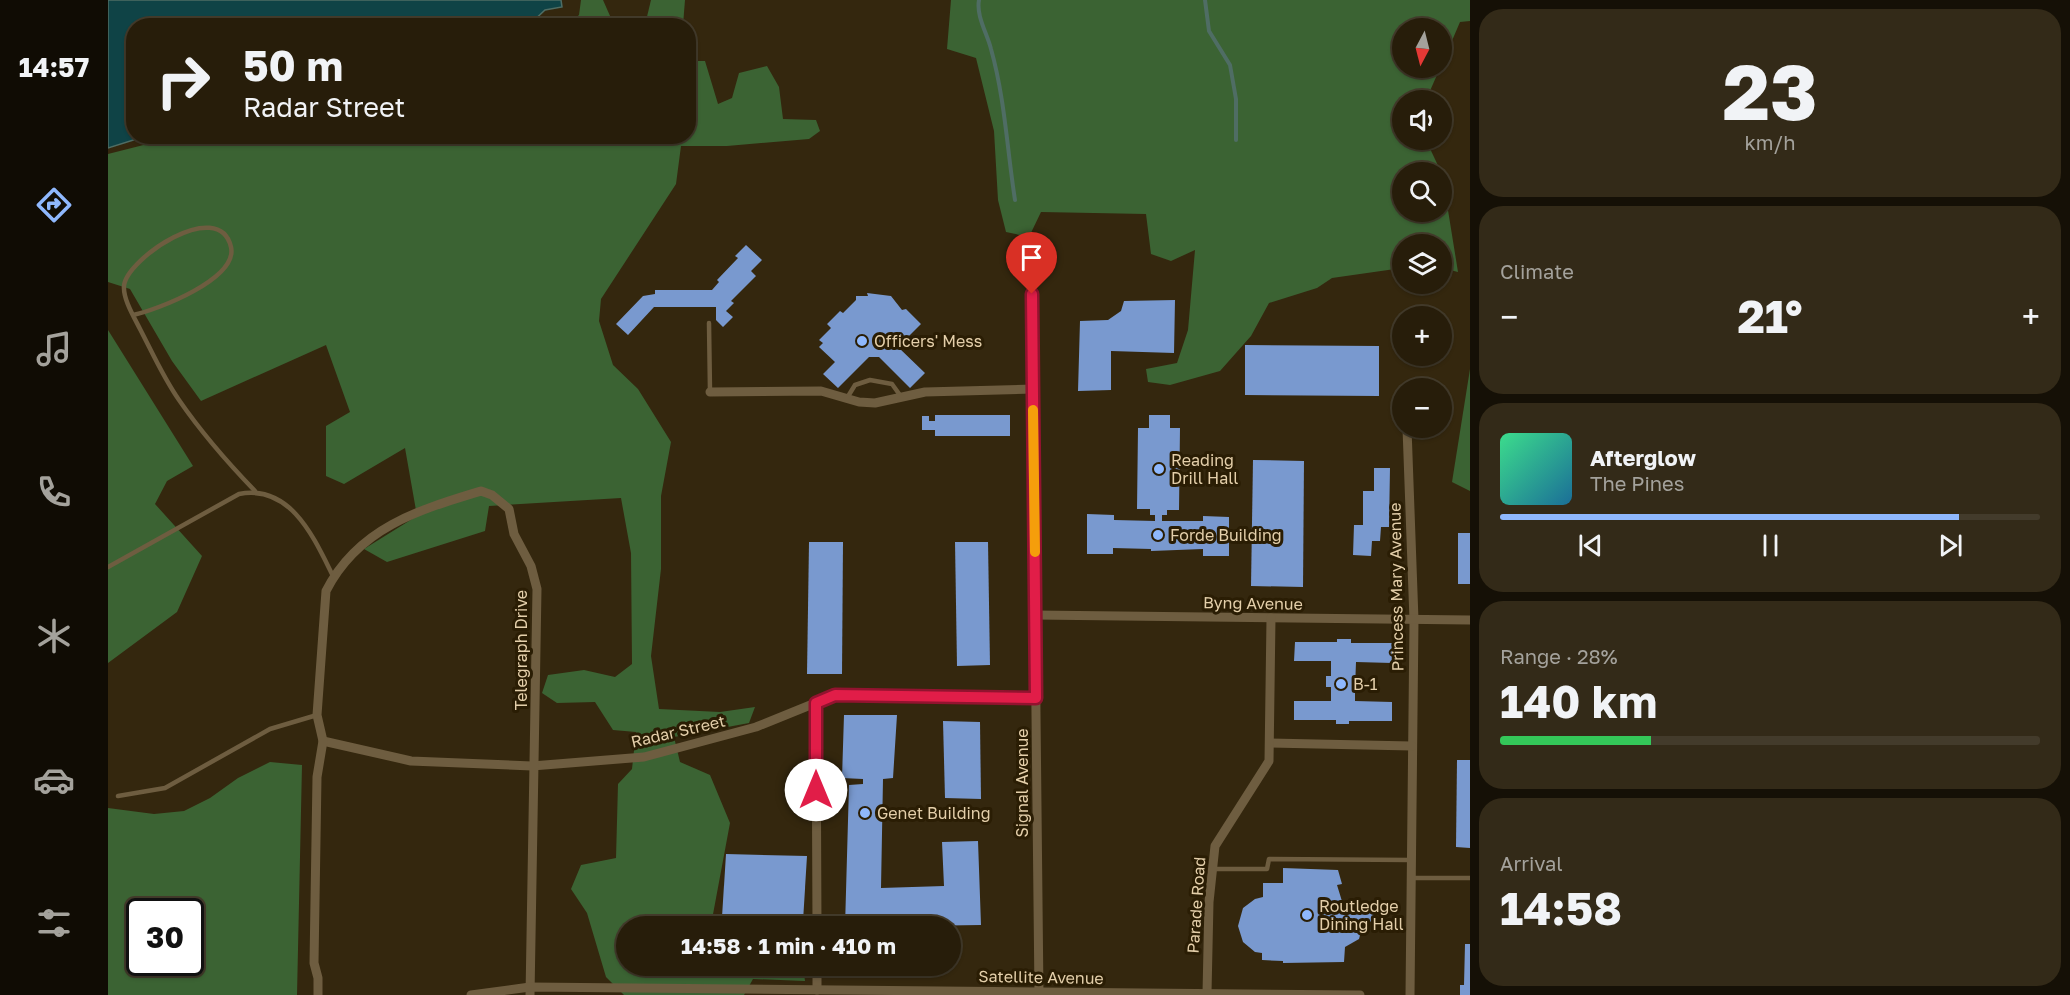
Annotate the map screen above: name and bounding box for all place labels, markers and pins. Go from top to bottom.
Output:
pin [1006,232,1057,294]
place label: Officers' Mess [874,331,982,351]
marker: Officers' Mess [855,334,869,348]
place label: Reading Drill Hall [1171,450,1238,488]
marker: Reading Drill Hall [1152,462,1166,476]
place label: Forde Building [1170,525,1282,545]
marker: Forde Building [1151,528,1165,542]
place label: B-1 [1353,674,1378,694]
marker: B-1 [1334,677,1348,691]
place label: Genet Building [877,803,991,823]
marker: Genet Building [858,806,872,820]
place label: Routledge Dining Hall [1319,896,1404,934]
marker: Routledge Dining Hall [1300,908,1314,922]

